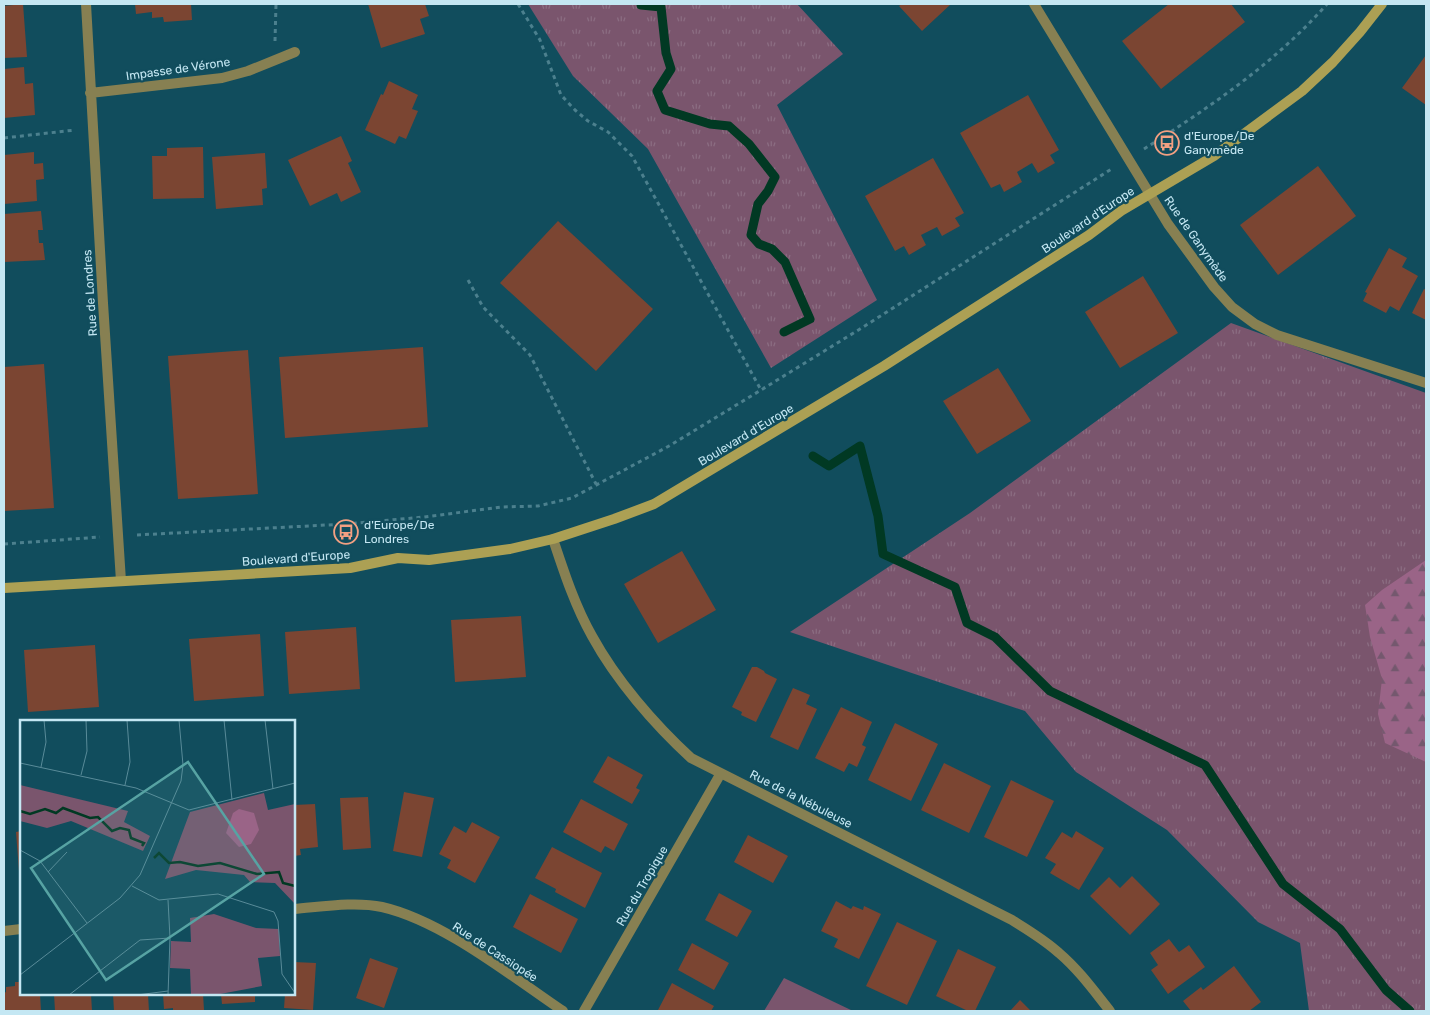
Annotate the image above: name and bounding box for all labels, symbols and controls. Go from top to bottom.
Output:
street label: Impasse de Vérone [125,55,231,83]
place label: d'Europe/De Ganymède [1184,129,1255,157]
bus stop icon: d'Europe/De Ganymède [1154,130,1180,156]
street label: Boulevard d'Europe [1039,184,1137,256]
street label: Rue de Ganymède [1161,193,1231,285]
street label: Rue de Londres [80,249,100,337]
street label: Boulevard d'Europe [696,401,796,469]
place label: d'Europe/De Londres [364,518,435,546]
bus stop icon: d'Europe/De Londres [333,519,359,545]
street label: Boulevard d'Europe [241,547,351,569]
inset map [20,720,295,995]
street label: Rue de la Nébuleuse [747,767,855,831]
street label: Rue du Tropique [613,843,671,929]
street label: Rue de Cassiopée [450,919,540,985]

